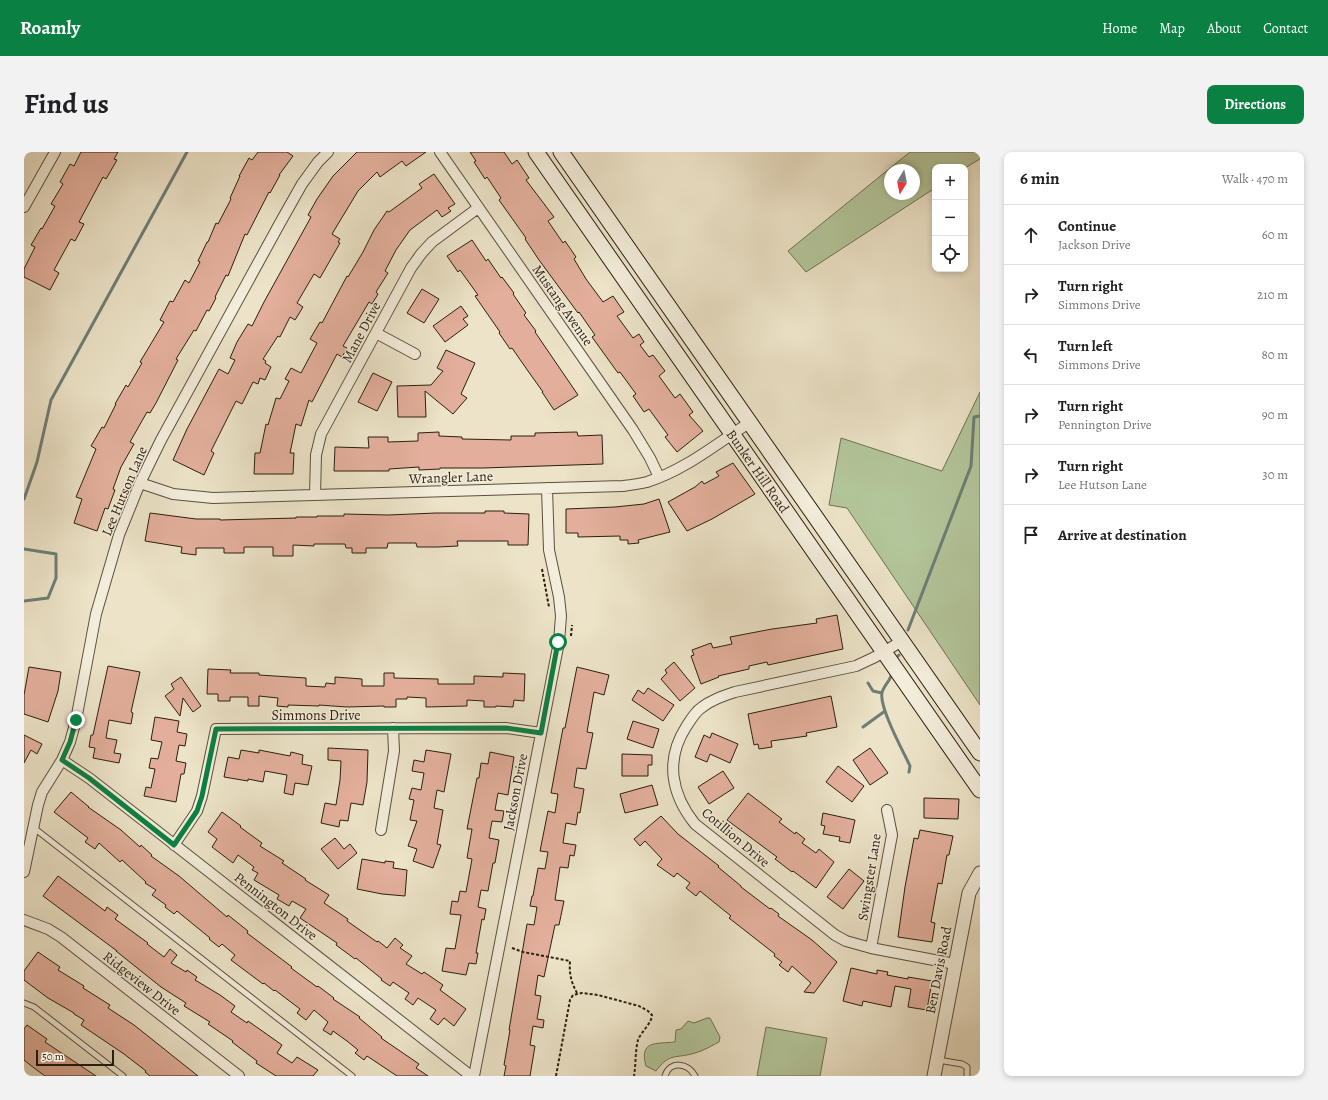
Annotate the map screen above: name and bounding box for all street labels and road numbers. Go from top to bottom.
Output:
street label: Mustang Avenue [528,261,598,350]
street label: Mane Drive [337,298,385,366]
street label: Bunker Hill Road [722,426,794,517]
street label: Lee Hutson Lane [97,443,152,539]
street label: Wrangler Lane [408,467,493,489]
street label: Simmons Drive [272,706,361,725]
street label: Jackson Drive [499,752,532,832]
street label: Cotillion Drive [698,803,774,872]
street label: Swingster Lane [853,832,886,922]
street label: Pennington Drive [230,868,321,945]
street label: Ben Davis Road [921,924,956,1015]
street label: Ridgeview Drive [99,947,184,1020]

